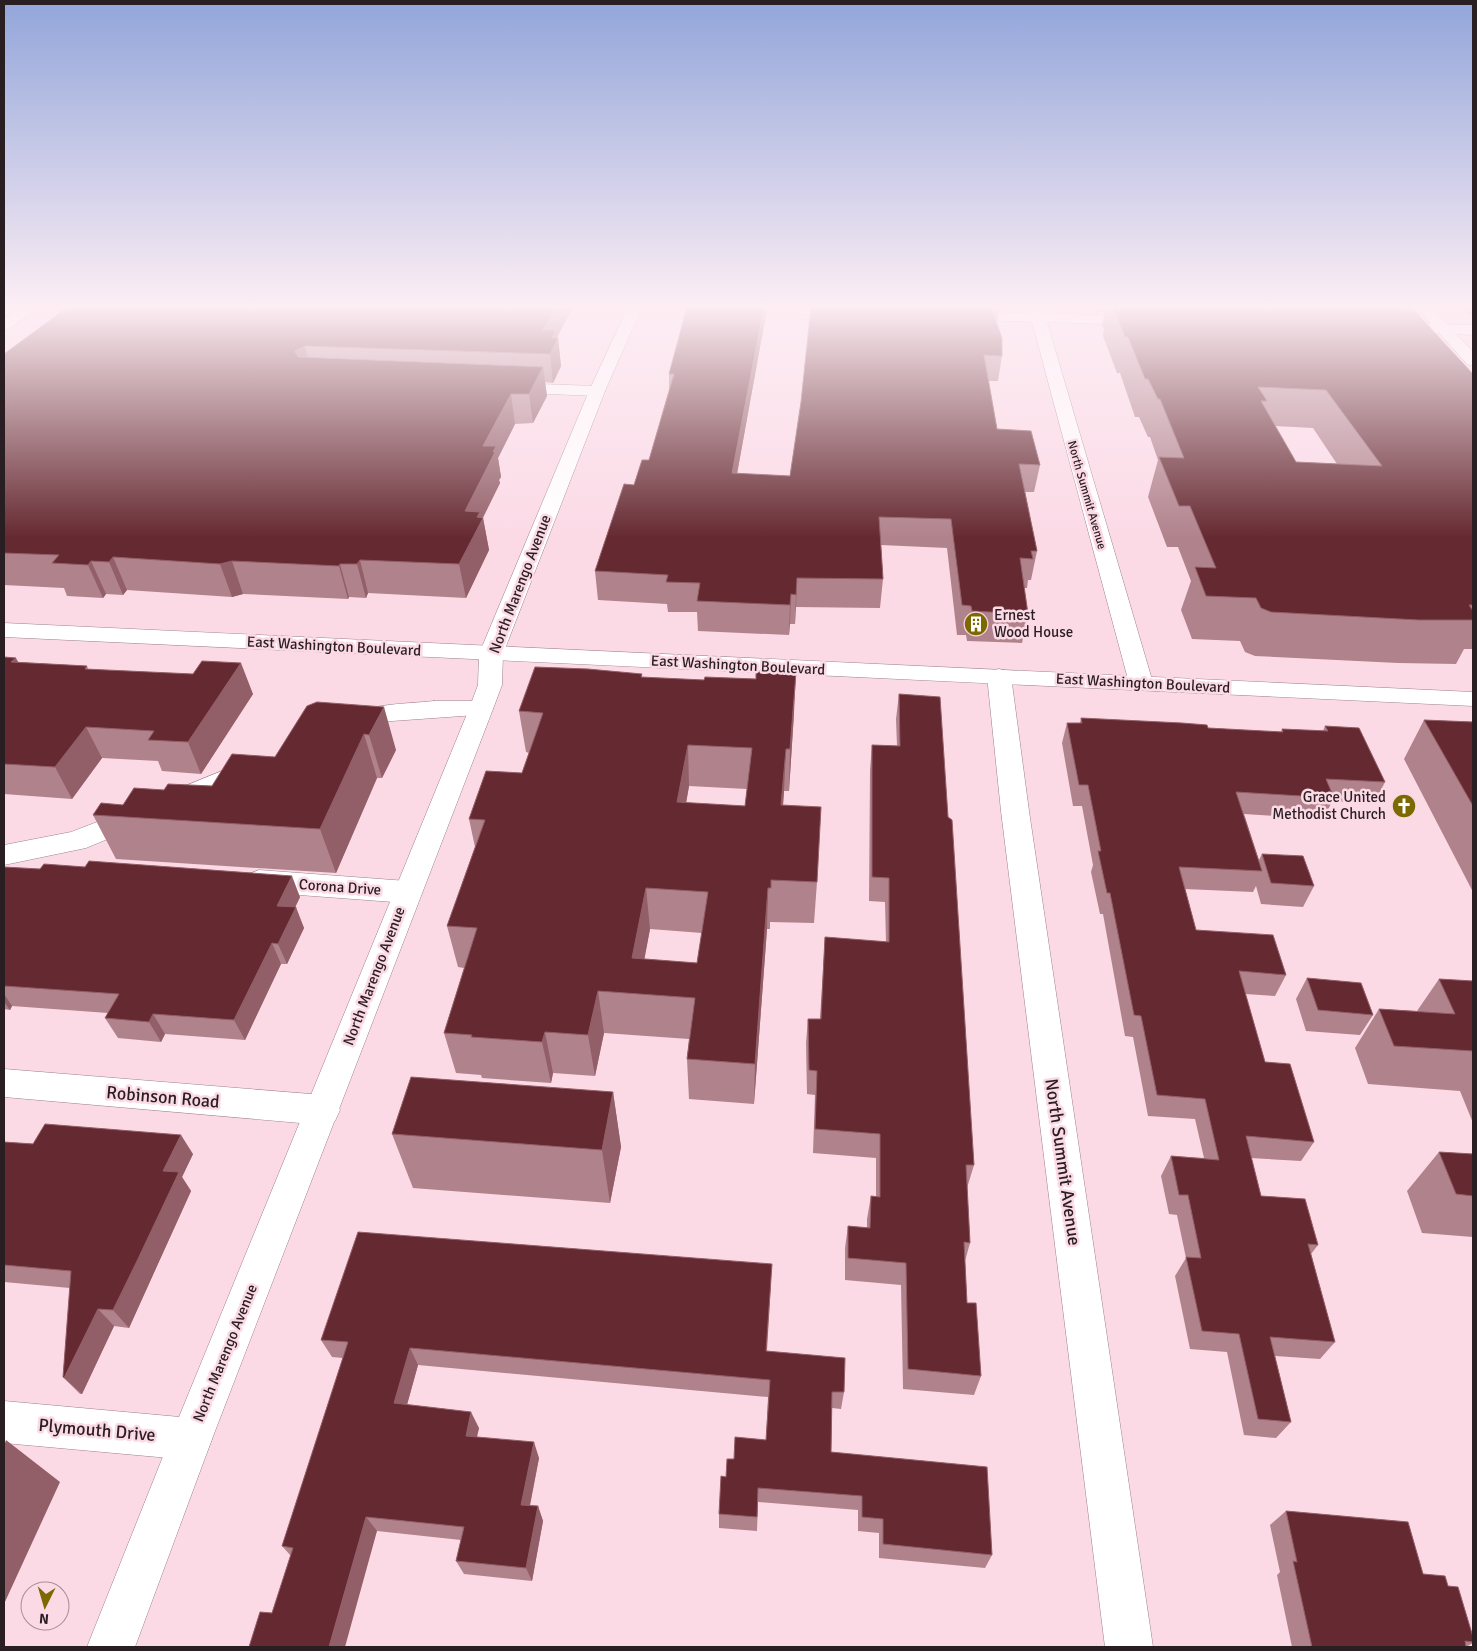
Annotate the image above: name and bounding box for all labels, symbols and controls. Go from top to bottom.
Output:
street label: North Summit Avenue [1064,439,1109,551]
street label: North Marengo Avenue [485,512,555,656]
place label: Ernest Wood House [994,606,1073,641]
building icon: Ernest Wood House [963,611,989,637]
street label: East Washington Boulevard [246,632,422,660]
street label: East Washington Boulevard [650,651,826,679]
street label: East Washington Boulevard [1055,669,1231,697]
place label: Grace United Methodist Church [1272,788,1386,823]
church icon: Grace United Methodist Church [1391,793,1417,819]
street label: Corona Drive [298,875,382,899]
street label: North Marengo Avenue [339,904,409,1048]
street label: North Summit Avenue [1040,1077,1086,1247]
street label: Robinson Road [105,1081,221,1113]
street label: North Marengo Avenue [189,1281,261,1425]
street label: Plymouth Drive [37,1414,157,1446]
north arrow [20,1581,70,1631]
text: N [38,1610,50,1627]

